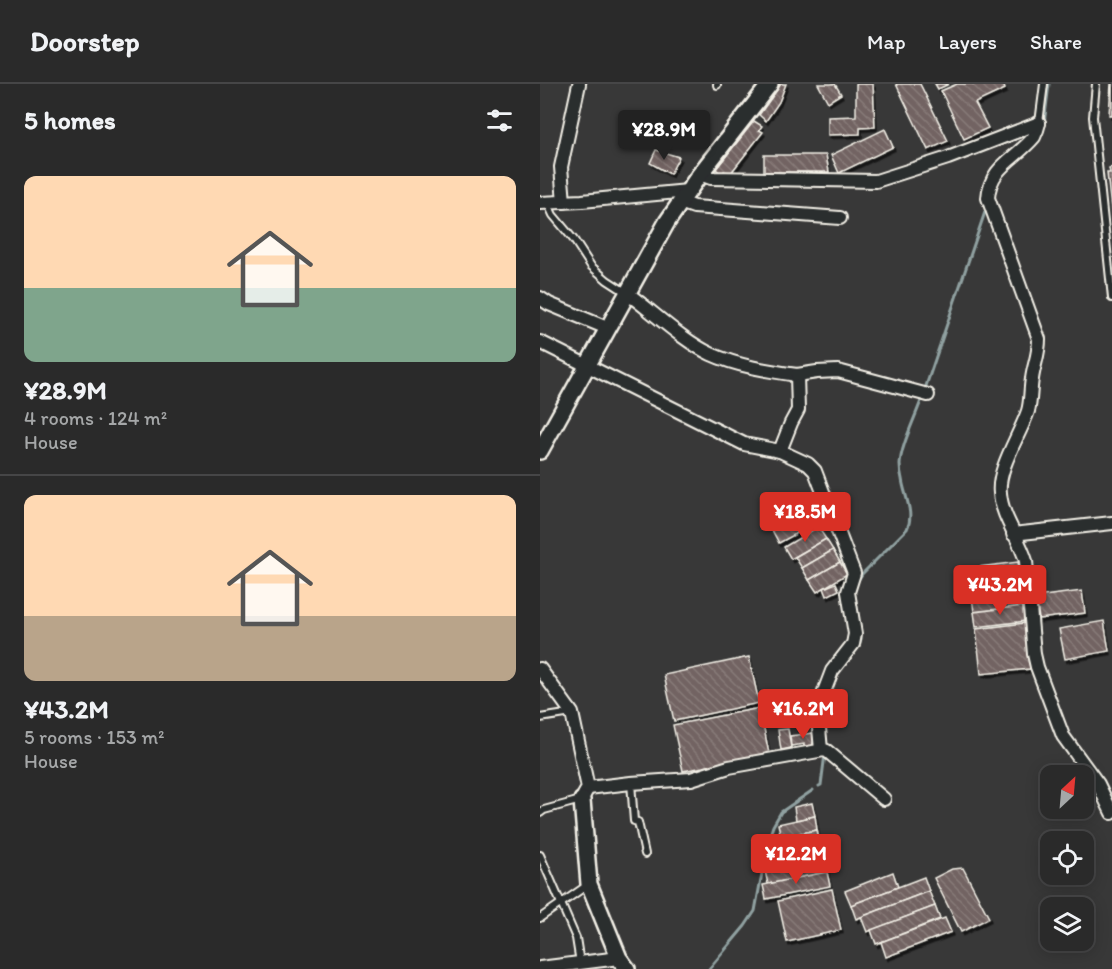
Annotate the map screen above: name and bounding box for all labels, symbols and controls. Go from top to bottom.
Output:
text: Doorstep [30,24,140,58]
text: Map [867,29,906,54]
text: Layers [939,29,997,54]
text: Share [1030,29,1082,54]
text: 5 homes [24,104,116,136]
icon: filters [483,104,516,137]
pin: ¥28.9M [615,110,713,161]
text: ¥28.9M [632,117,696,141]
icon: home [216,215,324,323]
text: ¥28.9M [24,374,107,406]
text: 4 rooms · 124 m² [24,406,167,430]
text: House [24,430,78,454]
pin: ¥18.5M [756,492,854,543]
text: ¥18.5M [774,499,836,523]
icon: home [216,534,324,642]
pin: ¥43.2M [951,565,1049,616]
text: ¥43.2M [967,572,1033,596]
pin: ¥16.2M [754,689,852,740]
text: ¥43.2M [24,693,109,725]
text: ¥16.2M [772,696,834,720]
text: 5 rooms · 153 m² [24,725,164,749]
text: House [24,749,78,773]
north arrow [1040,765,1094,819]
map controls [1040,765,1094,951]
button: locate [1040,831,1094,885]
pin: ¥12.2M [747,834,845,885]
text: ¥12.2M [765,841,827,865]
button: layers [1040,897,1094,951]

